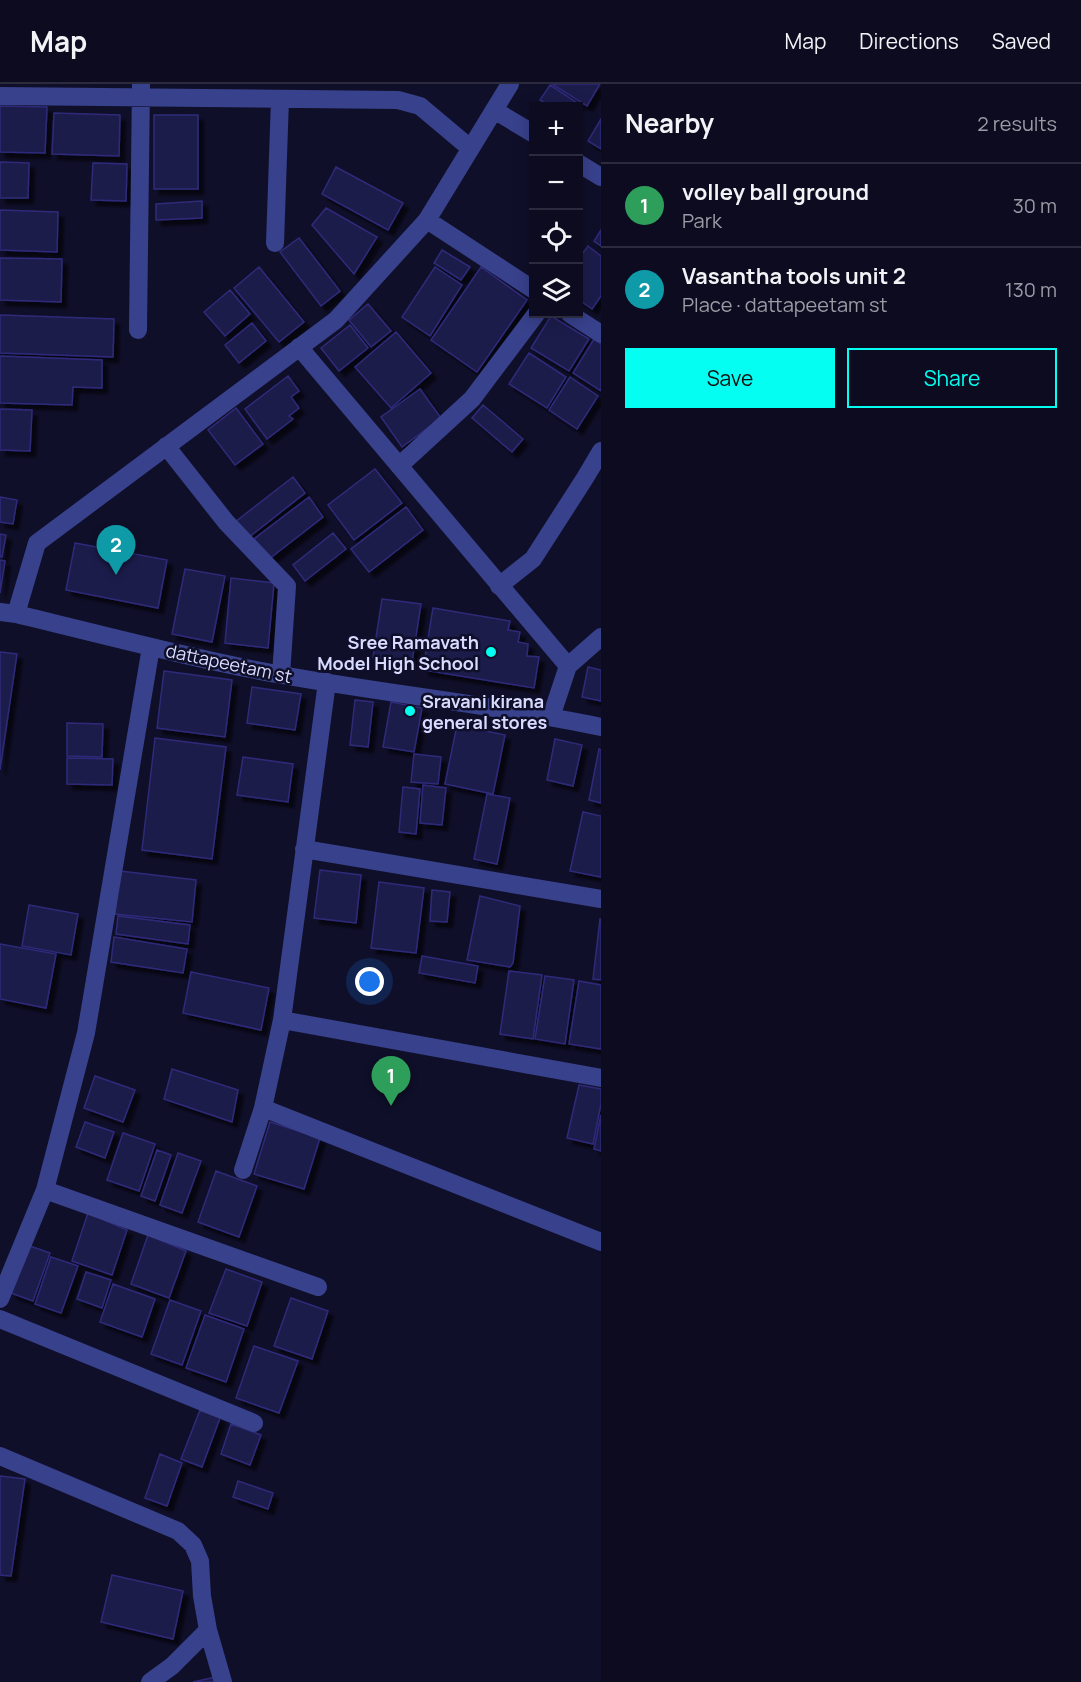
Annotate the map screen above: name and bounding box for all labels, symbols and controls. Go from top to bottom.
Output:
text: Map [30,22,87,60]
text: Map [785,27,826,55]
text: Directions [859,27,959,55]
text: Saved [992,27,1051,55]
map controls [529,102,583,318]
button: + [529,102,583,156]
text: Nearby [625,105,714,141]
text: 2 results [977,110,1057,137]
button: − [529,156,583,210]
text: volley ball ground [682,177,869,207]
text: 1 [640,192,649,219]
text: 30 m [1013,192,1057,219]
text: Park [682,207,722,234]
button: locate [529,210,583,264]
text: Vasantha tools unit 2 [682,261,906,291]
button: layers [529,264,583,318]
text: 2 [639,276,650,303]
text: 130 m [1005,276,1057,303]
text: Place · dattapeetam st [682,291,888,318]
button: Save [625,348,835,408]
button: Share [847,348,1057,408]
pin: 2 [96,526,136,575]
place label: Sree Ramavath Model High School [317,630,479,675]
street label: dattapeetam st [164,638,294,688]
marker: Sree Ramavath Model High School [484,645,498,659]
place label: Sravani kirana general stores [422,689,548,734]
marker: Sravani kirana general stores [403,704,417,718]
your location [355,967,384,996]
pin: 1 [372,1056,410,1106]

